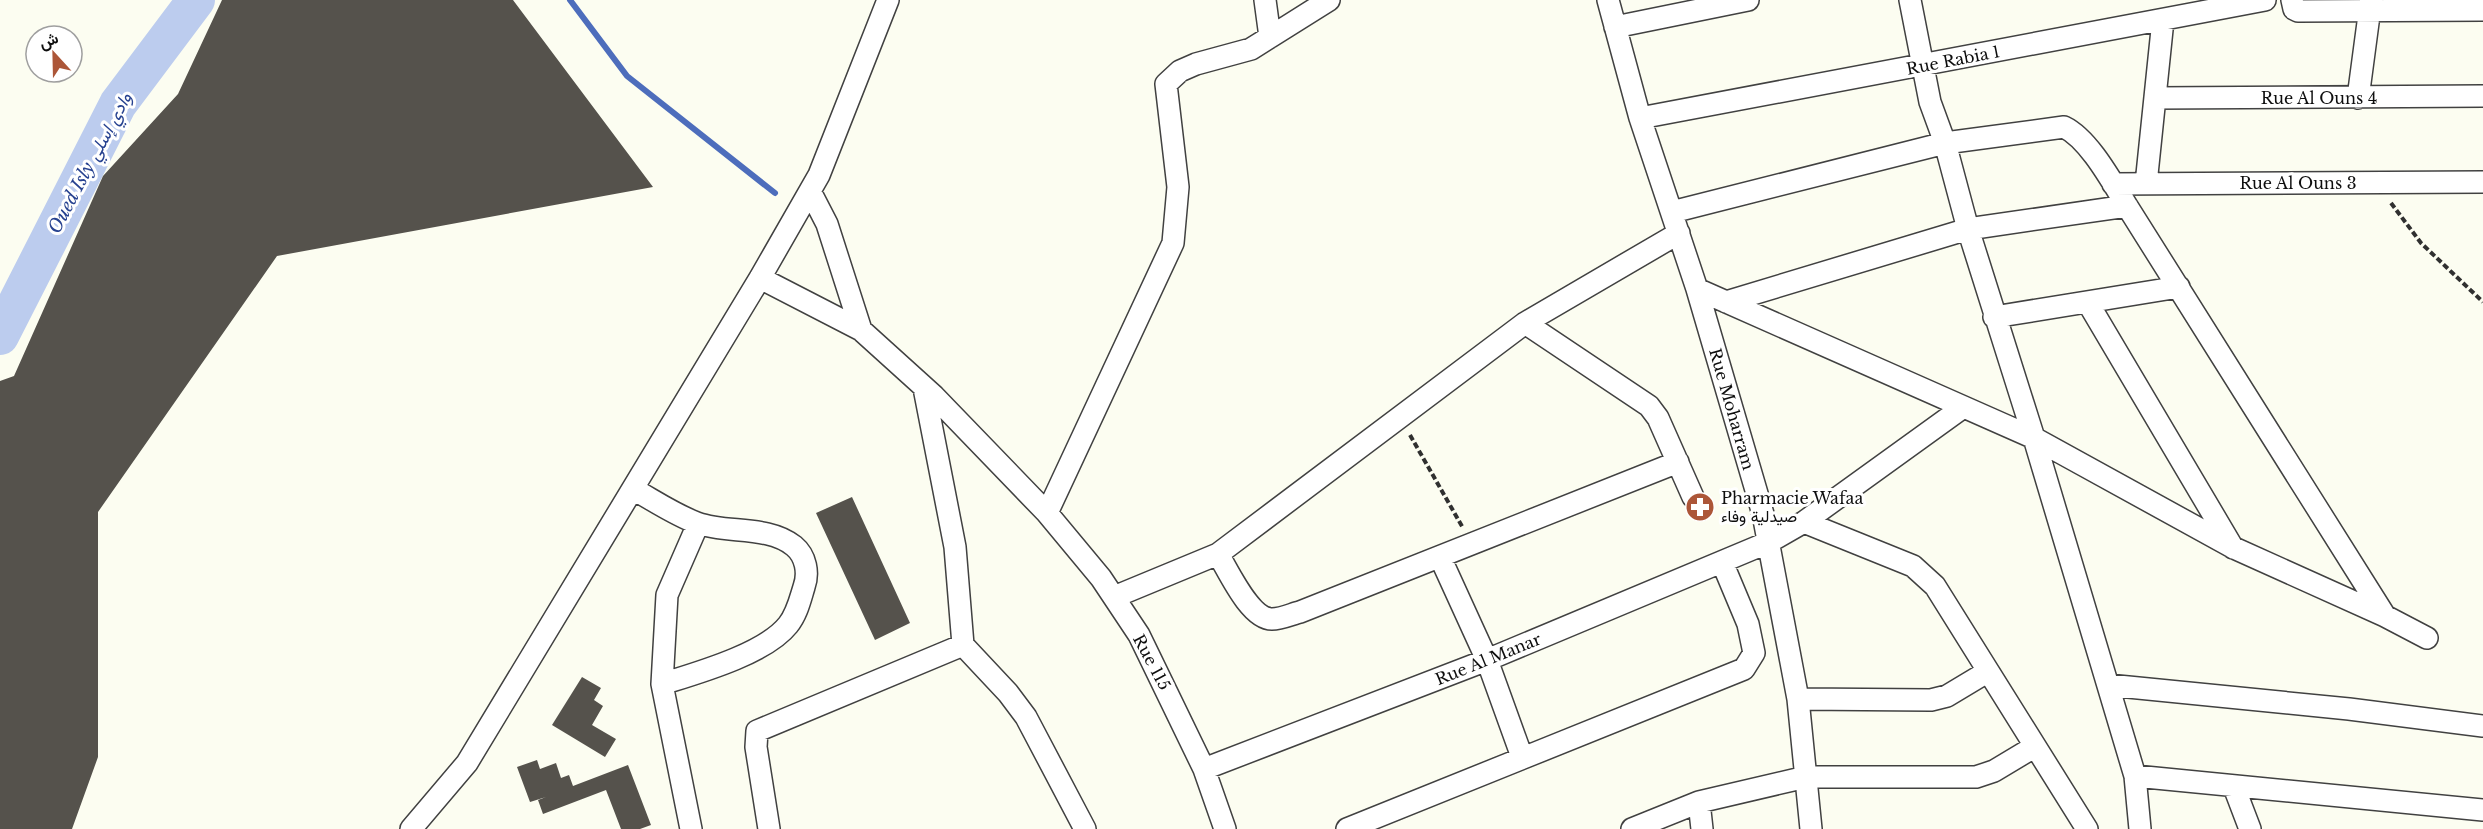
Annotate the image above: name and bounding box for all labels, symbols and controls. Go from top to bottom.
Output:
north arrow [24,24,84,84]
text: ش [36,27,61,53]
street label: Rue Rabia 1 [1905,41,2001,79]
street label: Rue Al Ouns 4 [2261,88,2377,108]
water label: Oued Isly وادي إسلي [43,89,140,239]
street label: Rue Al Ouns 3 [2239,173,2357,193]
street label: Rue Moharram [1705,346,1759,472]
place label: Pharmacie Wafaa صيدلية وفاء [1721,488,1863,527]
pharmacy icon: Pharmacie Wafaa صيدلية وفاء [1684,491,1716,523]
street label: Rue Al Manar [1432,629,1544,689]
street label: Rue 115 [1129,631,1175,693]

